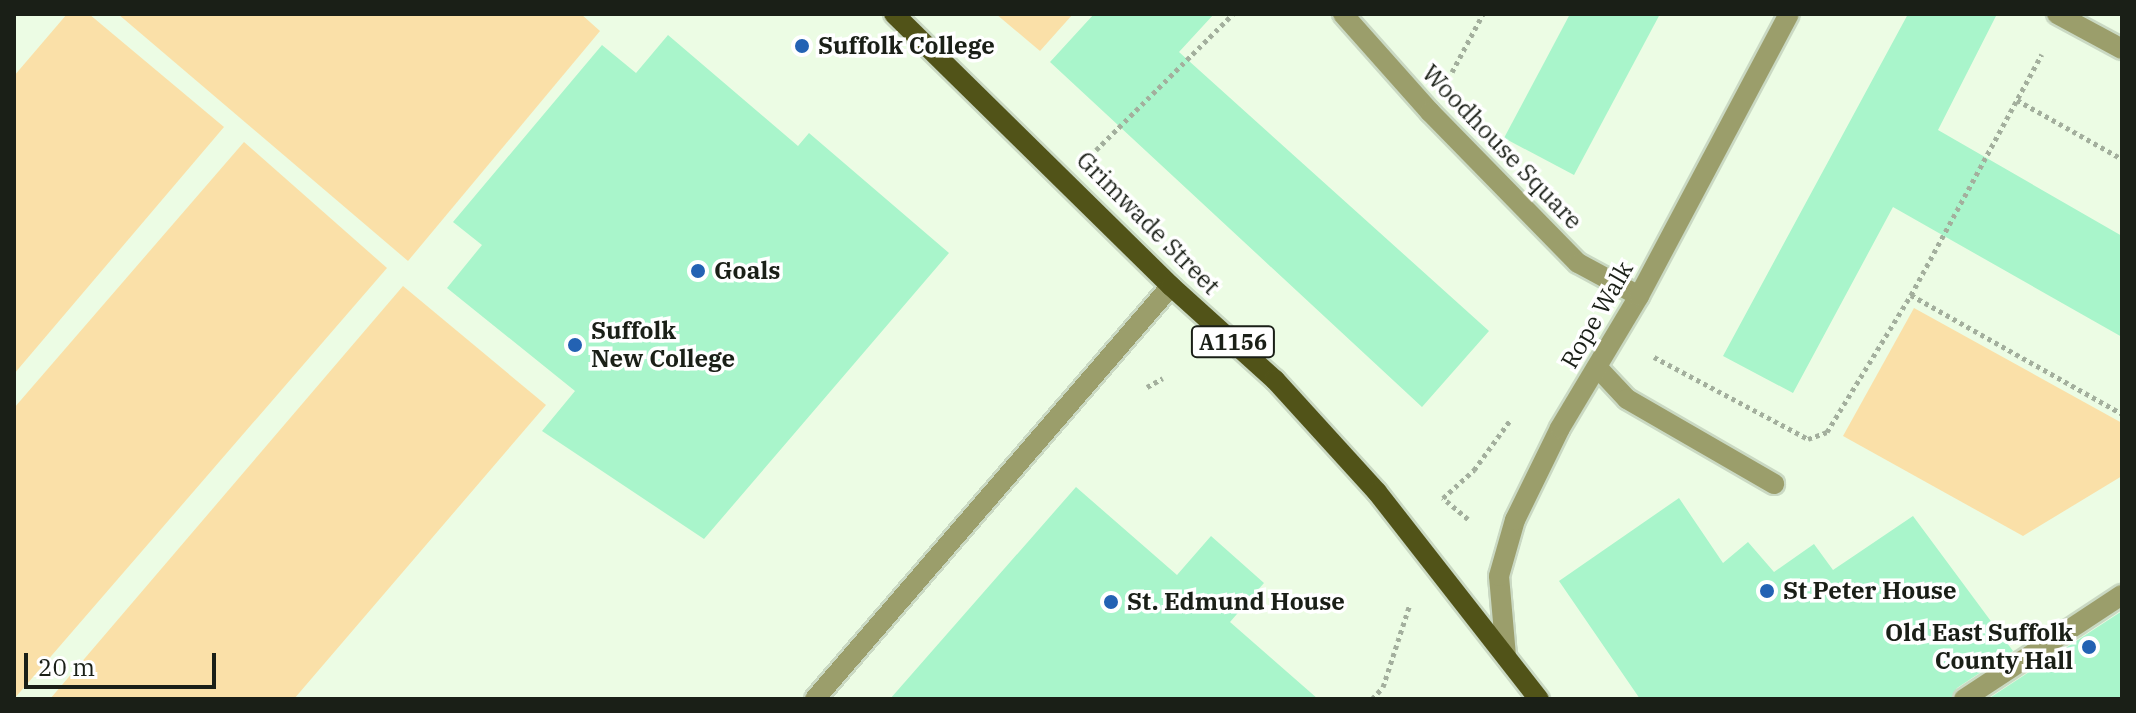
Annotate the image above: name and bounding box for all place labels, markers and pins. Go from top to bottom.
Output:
place label: Suffolk College [818,32,995,60]
marker: Suffolk College [793,37,811,55]
place label: Goals [714,257,781,285]
marker: Goals [689,262,707,280]
place label: Suffolk New College [591,317,735,373]
marker: Suffolk New College [566,336,584,354]
place label: St Peter House [1783,577,1957,605]
marker: St Peter House [1758,582,1776,600]
place label: St. Edmund House [1127,588,1345,616]
marker: St. Edmund House [1102,593,1120,611]
place label: Old East Suffolk County Hall [1885,619,2073,675]
marker: Old East Suffolk County Hall [2080,638,2098,656]

